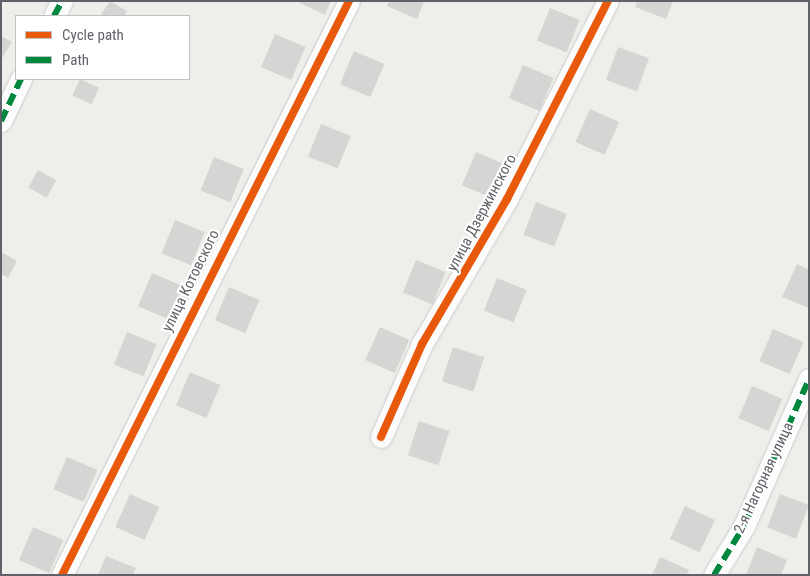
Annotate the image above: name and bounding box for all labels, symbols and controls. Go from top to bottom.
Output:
legend [15,15,190,80]
text: Cycle path [62,26,124,44]
text: Path [62,51,89,69]
street label: улица Дзержинского [443,151,521,275]
street label: улица Котовского [159,227,223,335]
street label: 2-я Нагорная улица [730,420,798,536]

